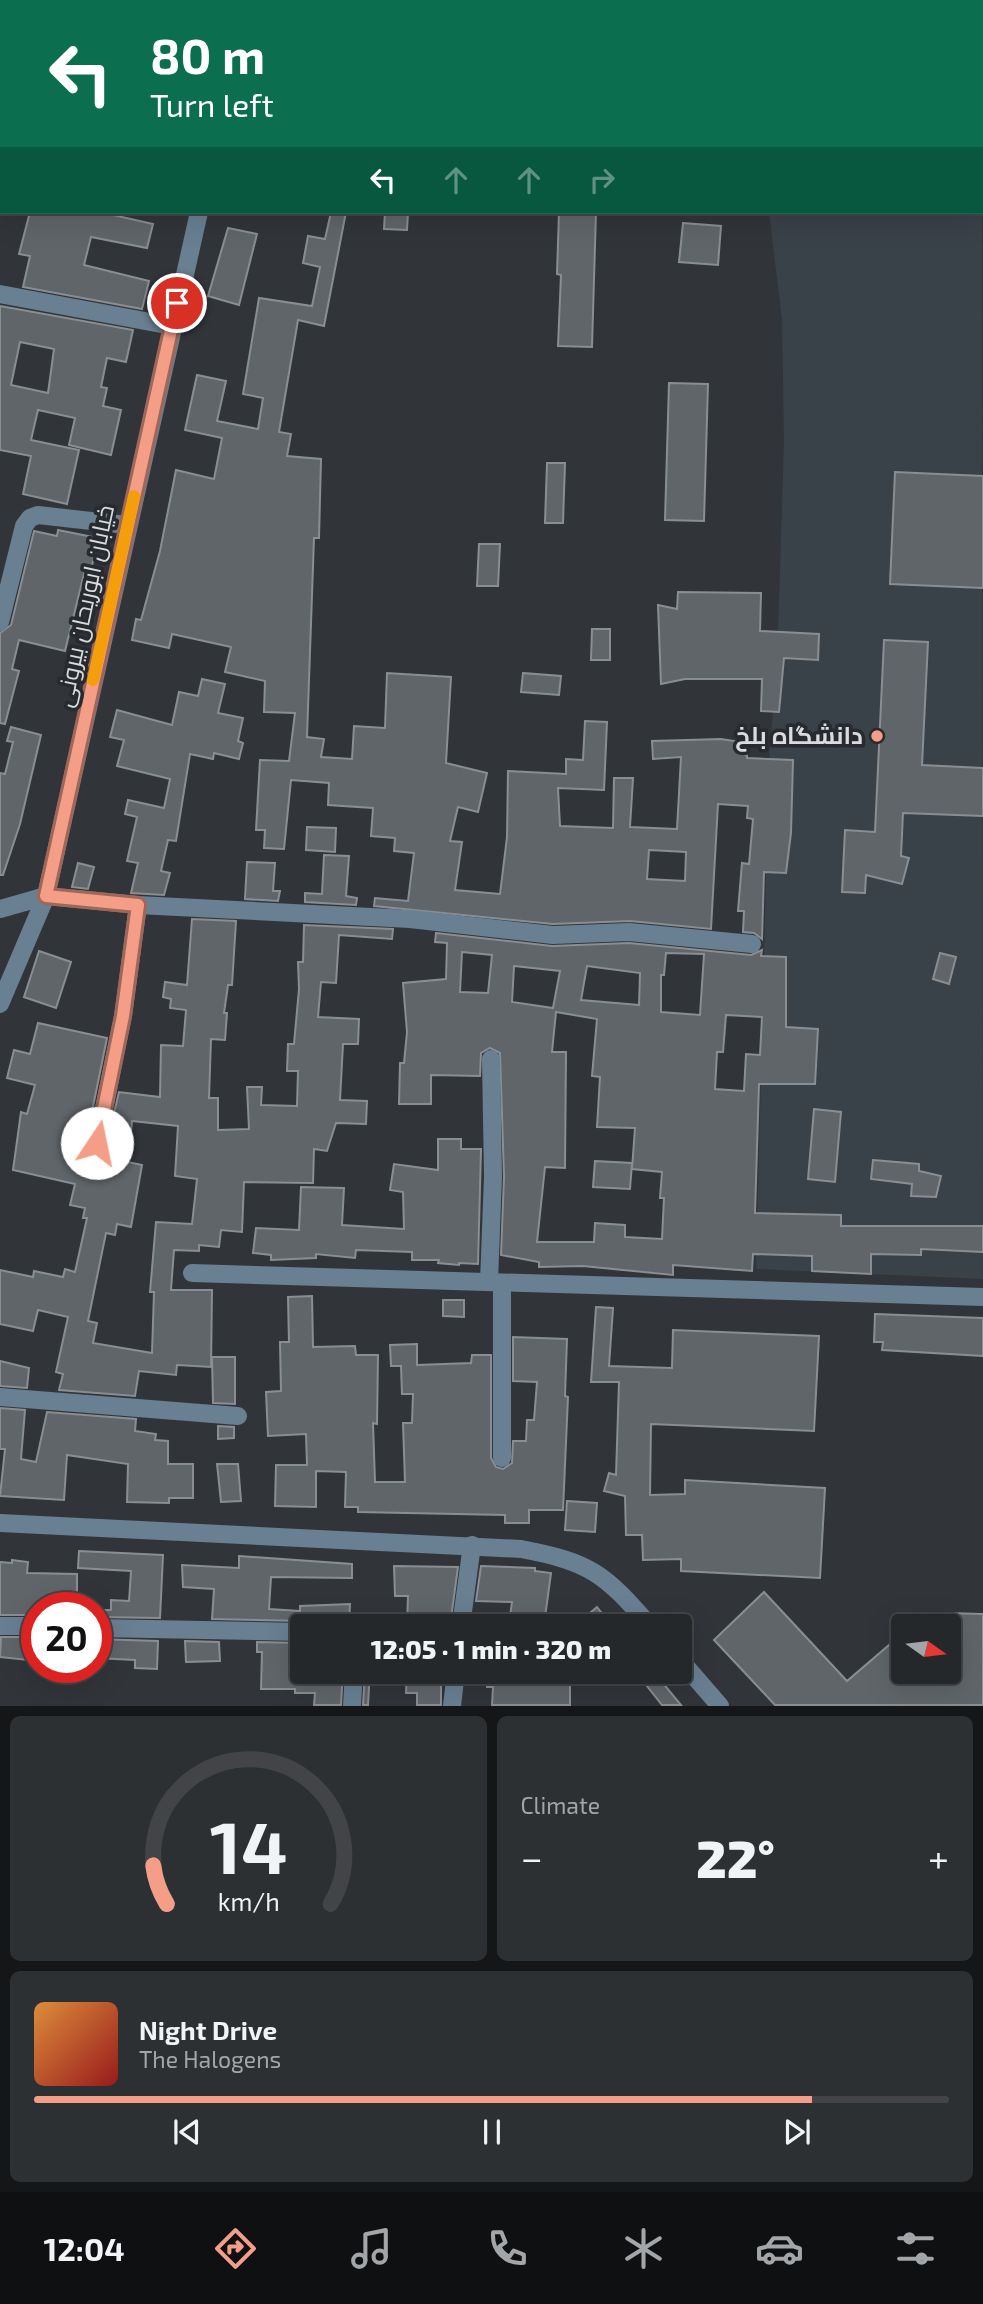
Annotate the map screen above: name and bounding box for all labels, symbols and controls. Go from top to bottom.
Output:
text: 80 m [150,25,265,84]
icon: left [35,28,126,119]
text: Turn left [150,85,274,123]
icon: left [364,161,402,199]
icon: ahead [437,161,475,199]
icon: ahead [510,161,548,199]
icon: right [583,161,621,199]
pin [147,273,207,333]
icon: arrive [158,284,196,322]
street label: خیابان ابوریحان بیرونی [48,502,120,710]
place label: دانشگاه بلخ [735,720,863,752]
marker: دانشگاه بلخ [869,728,885,744]
position arrow [60,1106,134,1180]
speed limit sign: 20 [21,1592,112,1683]
north arrow [891,1614,961,1684]
map controls [891,1614,961,1684]
text: 12:05 · 1 min · 320 m [371,1633,611,1664]
text: Climate [521,1791,600,1819]
text: 14 [209,1802,287,1890]
text: 22° [696,1826,775,1888]
text: − [521,1834,543,1880]
text: + [928,1834,949,1880]
text: km/h [217,1886,279,1916]
text: Night Drive [139,2014,277,2045]
text: The Halogens [139,2045,281,2073]
icon: previous [168,2113,206,2151]
icon: pause [473,2113,511,2151]
icon: next [778,2113,816,2151]
icon: directions [211,2224,260,2273]
icon: music [347,2224,396,2273]
icon: phone [483,2224,532,2273]
icon: climate [619,2224,668,2273]
icon: car [755,2224,804,2273]
icon: filters [891,2224,940,2273]
text: 12:04 [43,2229,125,2267]

